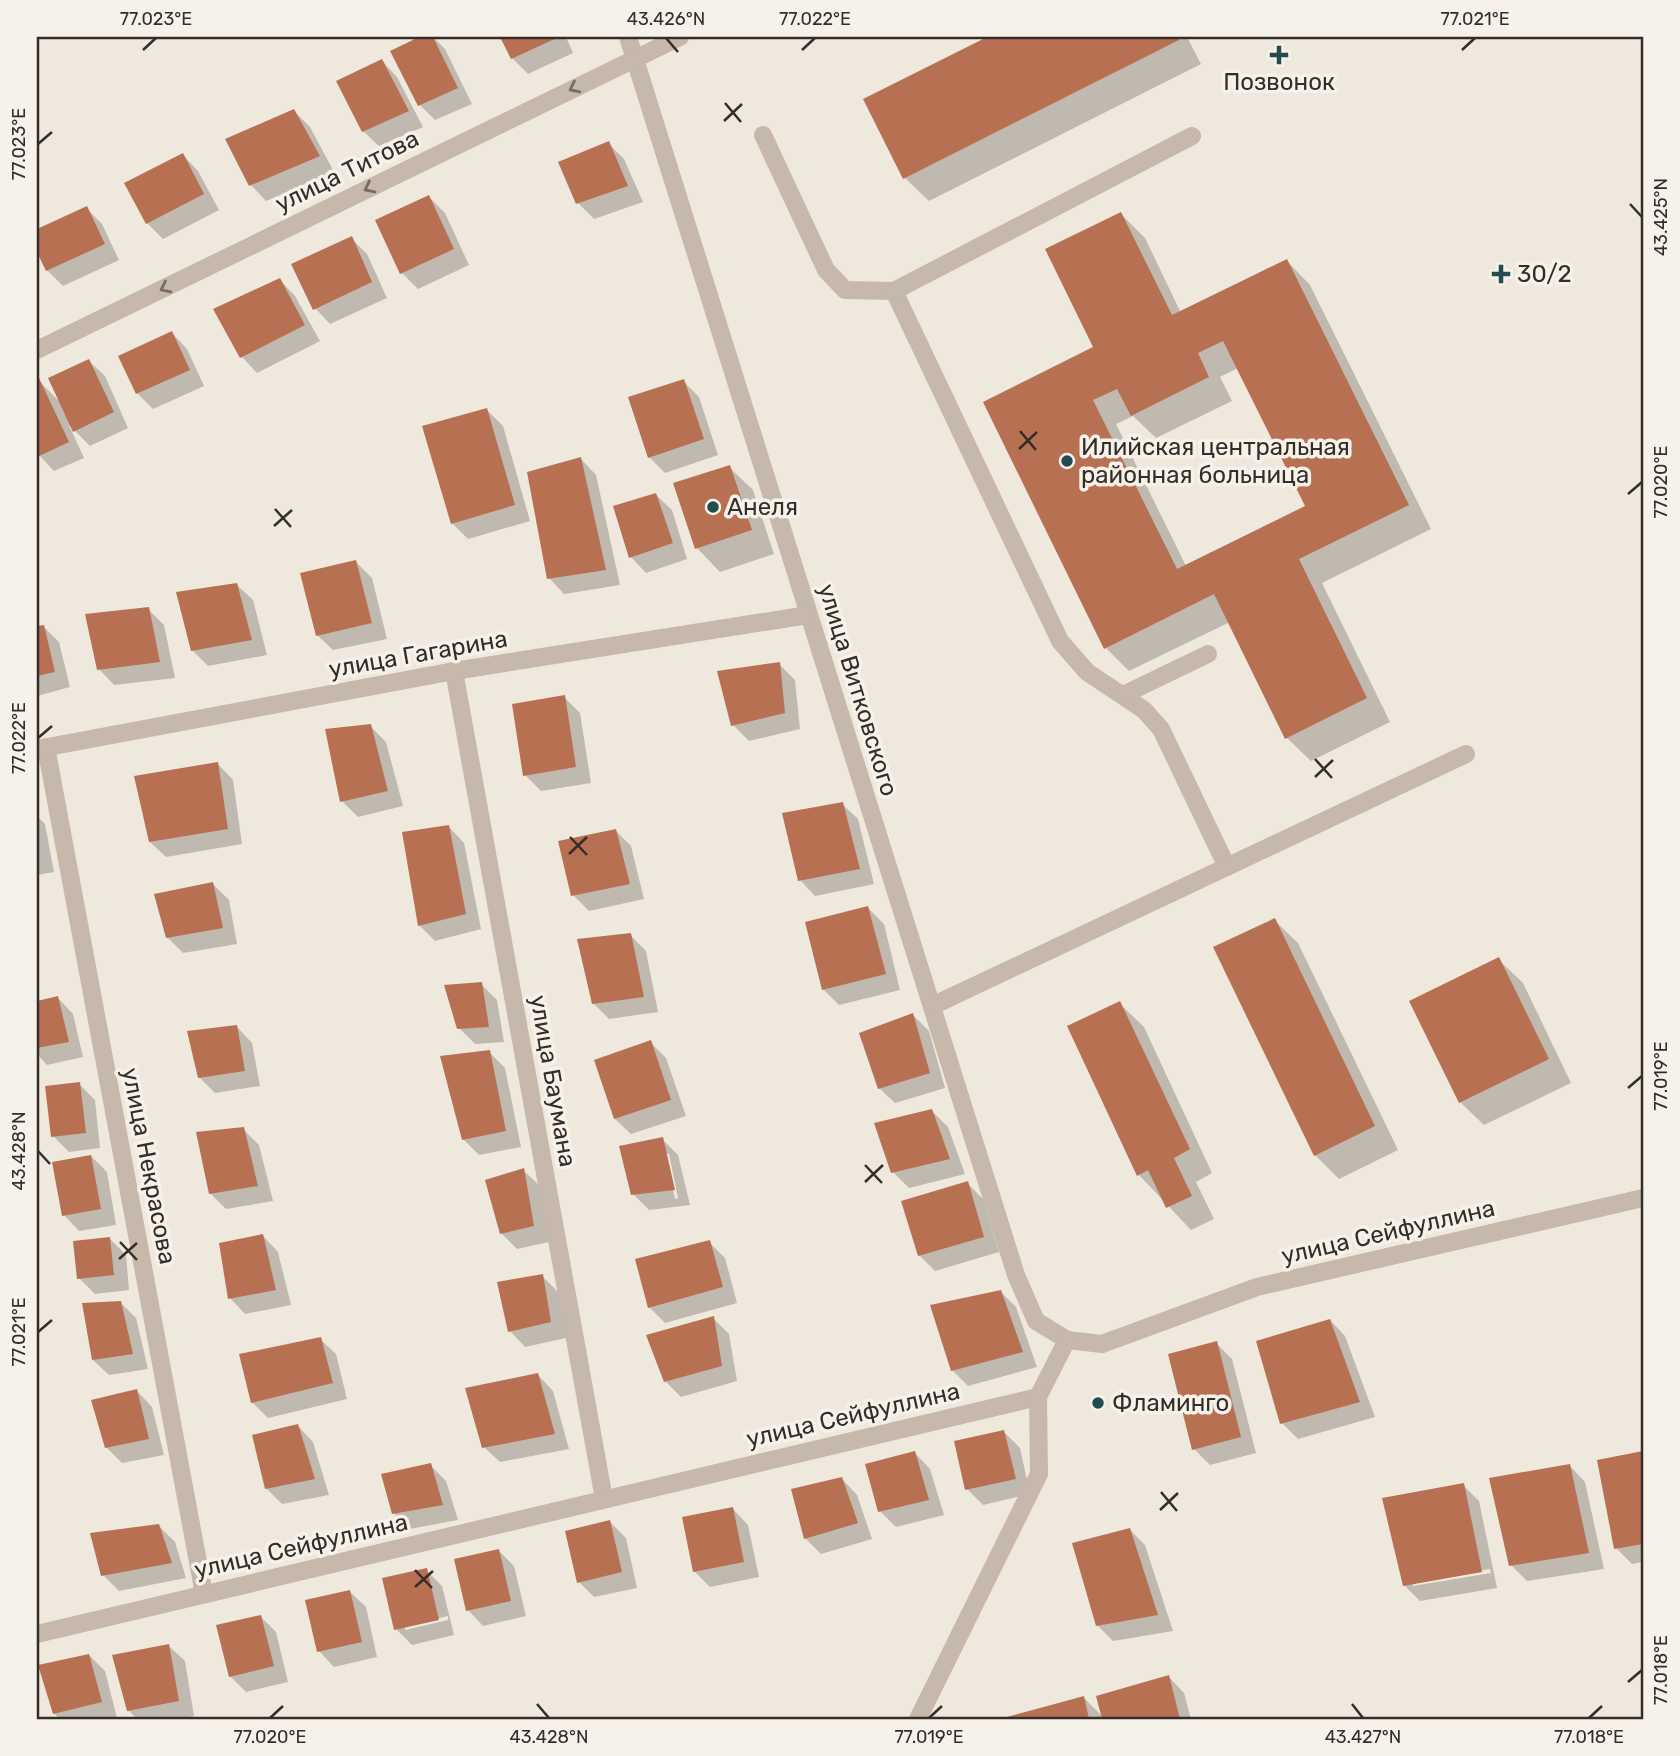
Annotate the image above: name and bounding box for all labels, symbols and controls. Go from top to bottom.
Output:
text: 77.023°E [120,8,192,30]
text: 43.426°N [627,8,705,30]
text: 77.022°E [779,8,851,30]
text: 77.021°E [1440,8,1510,30]
marker: Позвонок [1269,45,1289,65]
place label: Позвонок [1223,68,1335,96]
one-way arrow [569,80,581,94]
text: 77.023°E [8,108,30,180]
street label: улица Титова [271,124,423,218]
text: 43.425°N [1650,178,1672,256]
one-way arrow [364,179,376,193]
place label: 30/2 [1517,260,1572,288]
marker: 30/2 [1491,264,1511,284]
one-way arrow [160,279,172,293]
place label: Илийская центральная районная больница [1081,433,1350,489]
text: 77.020°E [1650,446,1672,518]
marker: Илийская центральная районная больница [1059,453,1075,469]
place label: Анеля [727,493,798,521]
marker: Анеля [705,499,721,515]
street label: улица Витковского [812,580,904,800]
street label: улица Гагарина [326,624,510,684]
text: 77.022°E [8,702,30,774]
street label: улица Баумана [524,993,582,1169]
text: 77.019°E [1650,1041,1672,1111]
street label: улица Некрасова [116,1065,182,1267]
text: 43.428°N [8,1112,30,1190]
street label: улица Сейфуллина [1278,1194,1498,1270]
text: 77.021°E [8,1297,30,1367]
street label: улица Сейфуллина [743,1377,963,1453]
place label: Фламинго [1112,1389,1229,1417]
marker: Фламинго [1090,1395,1106,1411]
street label: улица Сейфуллина [191,1508,411,1584]
text: 77.018°E [1650,1635,1672,1705]
text: 77.020°E [234,1726,306,1748]
text: 43.428°N [510,1726,588,1748]
text: 77.019°E [894,1726,964,1748]
text: 43.427°N [1325,1726,1401,1748]
text: 77.018°E [1554,1726,1624,1748]

